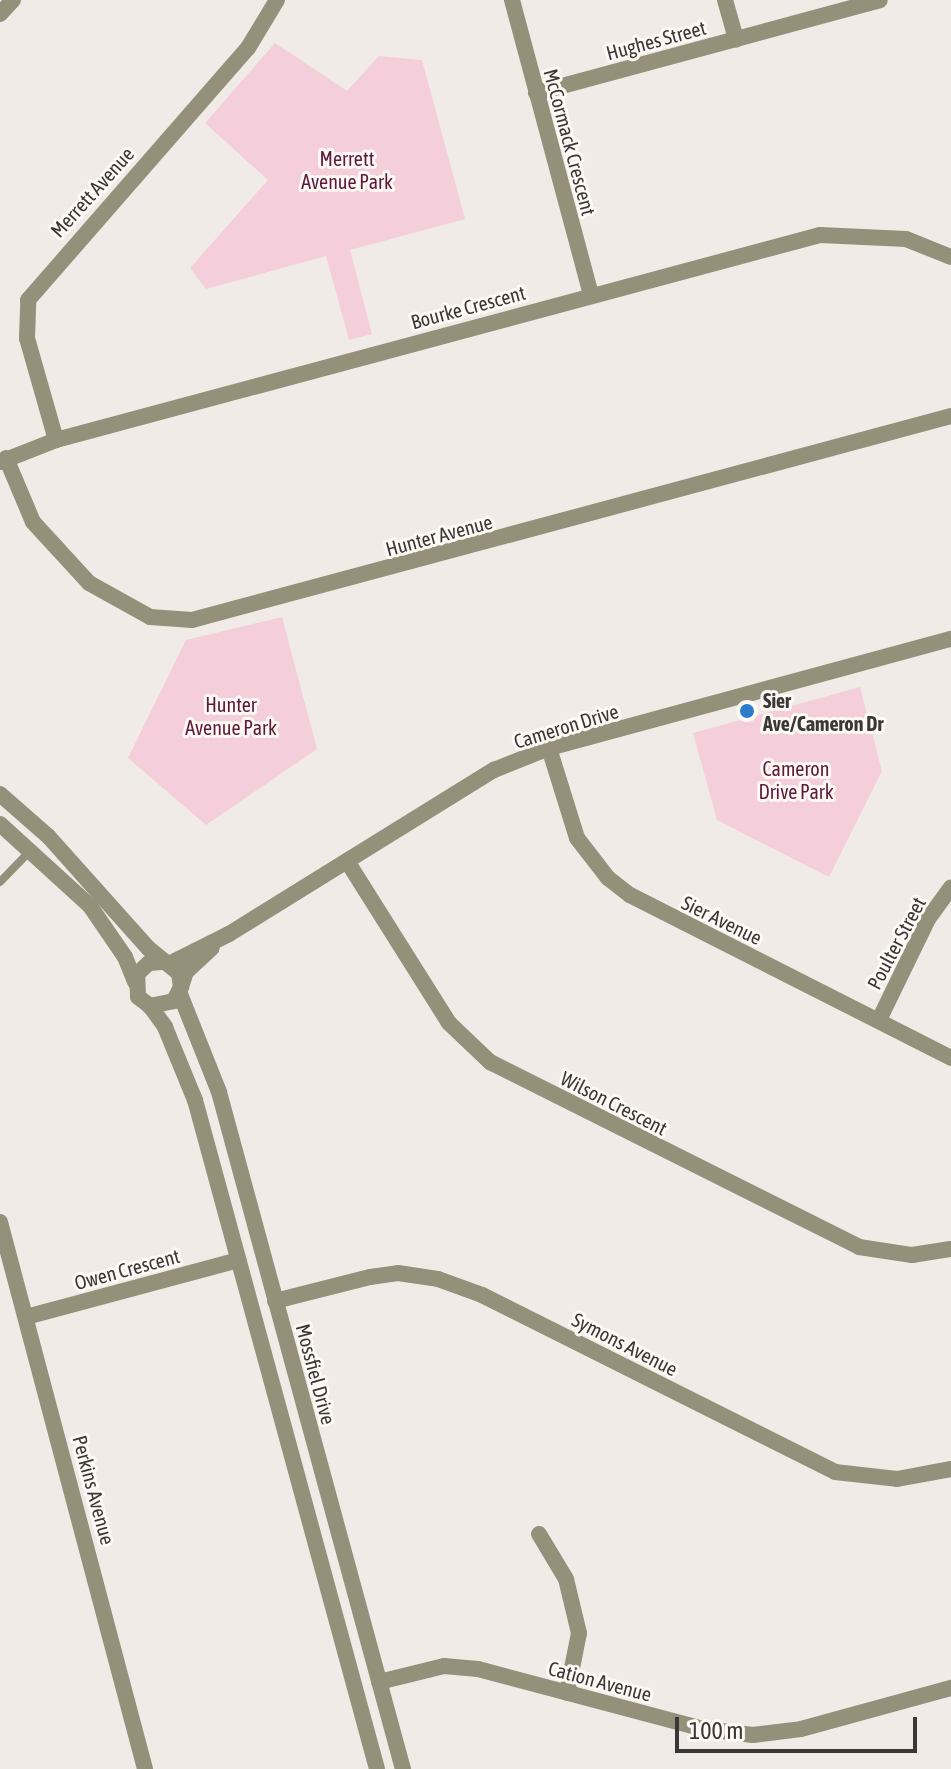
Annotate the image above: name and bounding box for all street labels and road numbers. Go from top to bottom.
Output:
street label: Hughes Street [603,15,709,65]
street label: McCormack Crescent [539,66,601,218]
street label: Merrett Avenue [45,142,139,242]
street label: Bourke Crescent [408,280,528,334]
street label: Hunter Avenue [383,509,495,561]
street label: Cameron Drive [511,699,621,753]
street label: Sier Avenue [678,890,766,950]
street label: Poulter Street [862,893,930,993]
street label: Wilson Crescent [557,1066,671,1140]
street label: Owen Crescent [72,1243,182,1295]
street label: Symons Avenue [568,1307,682,1381]
street label: Mossfiel Drive [291,1321,341,1427]
street label: Perkins Avenue [68,1433,120,1547]
street label: Cation Avenue [546,1656,654,1706]

